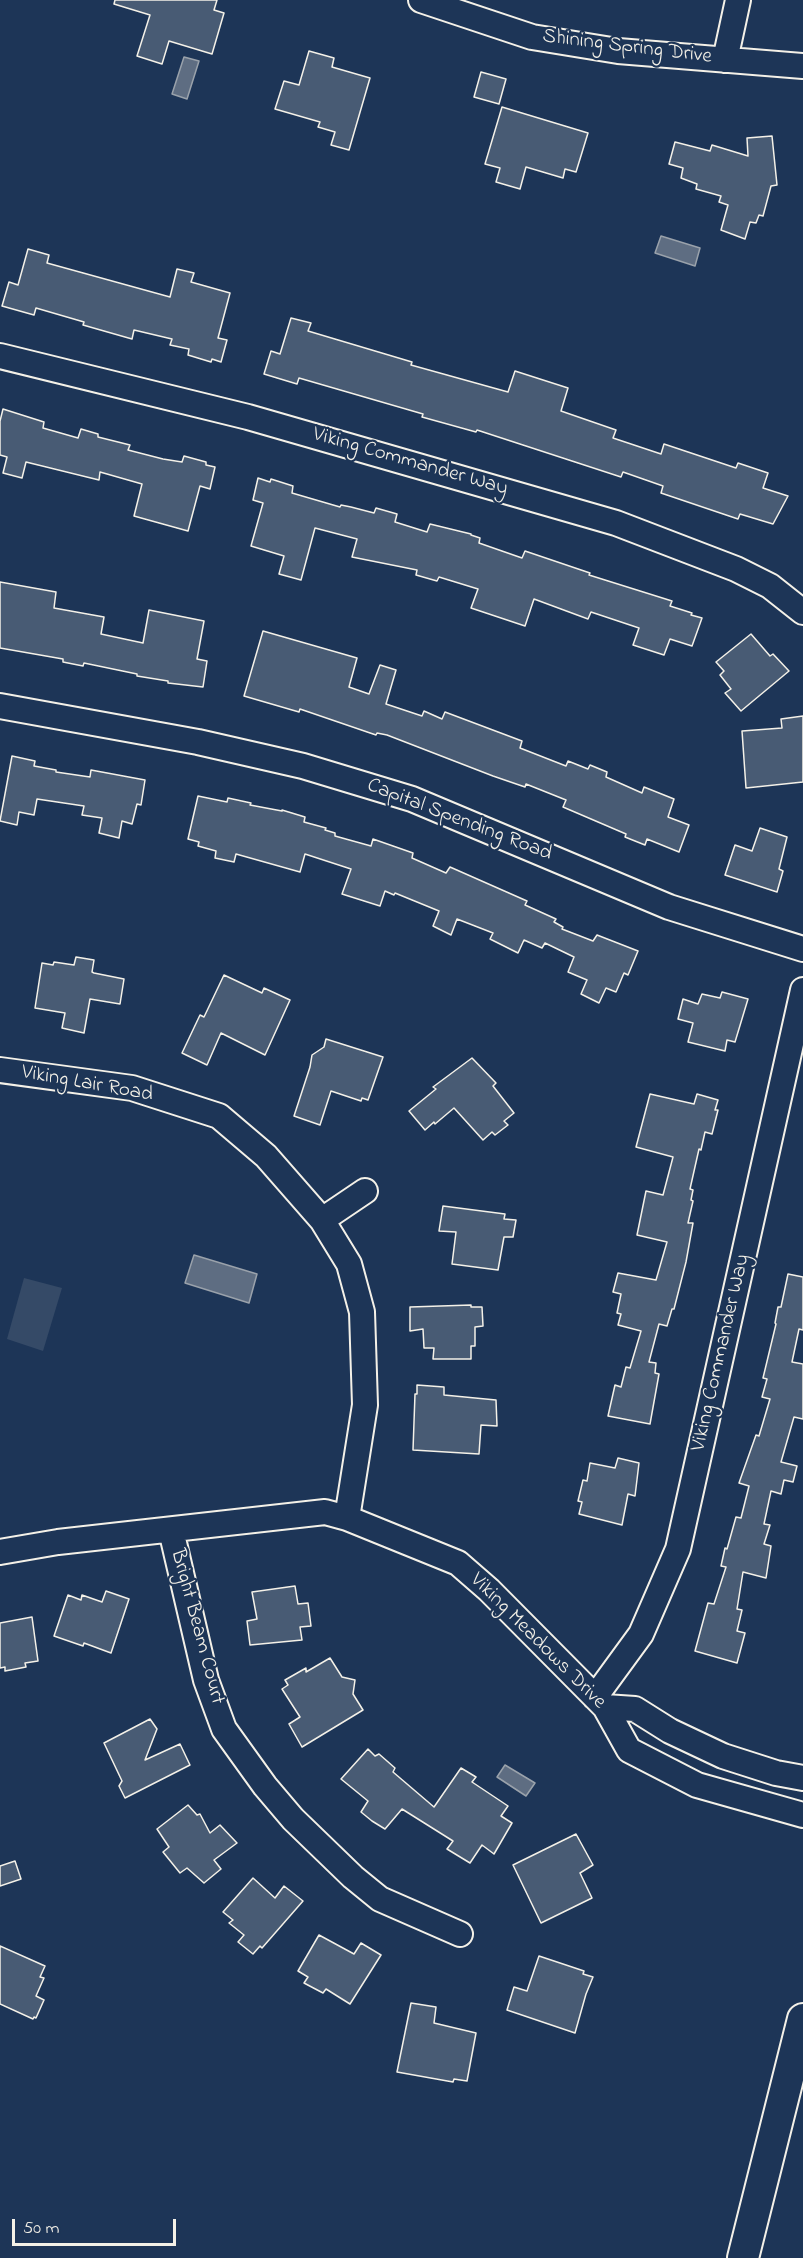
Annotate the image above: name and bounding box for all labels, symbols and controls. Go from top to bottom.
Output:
street label: Shining Spring Drive [541,25,713,71]
street label: Viking Commander Way [310,423,510,503]
street label: Capital Spending Road [363,774,555,868]
street label: Viking Lair Road [19,1061,155,1109]
street label: Viking Commander Way [687,1252,757,1454]
street label: Bright Beam Court [163,1547,229,1707]
street label: Viking Meadows Drive [464,1569,610,1715]
scale bar [15,2207,178,2245]
text: 50 m [23,2216,60,2242]

